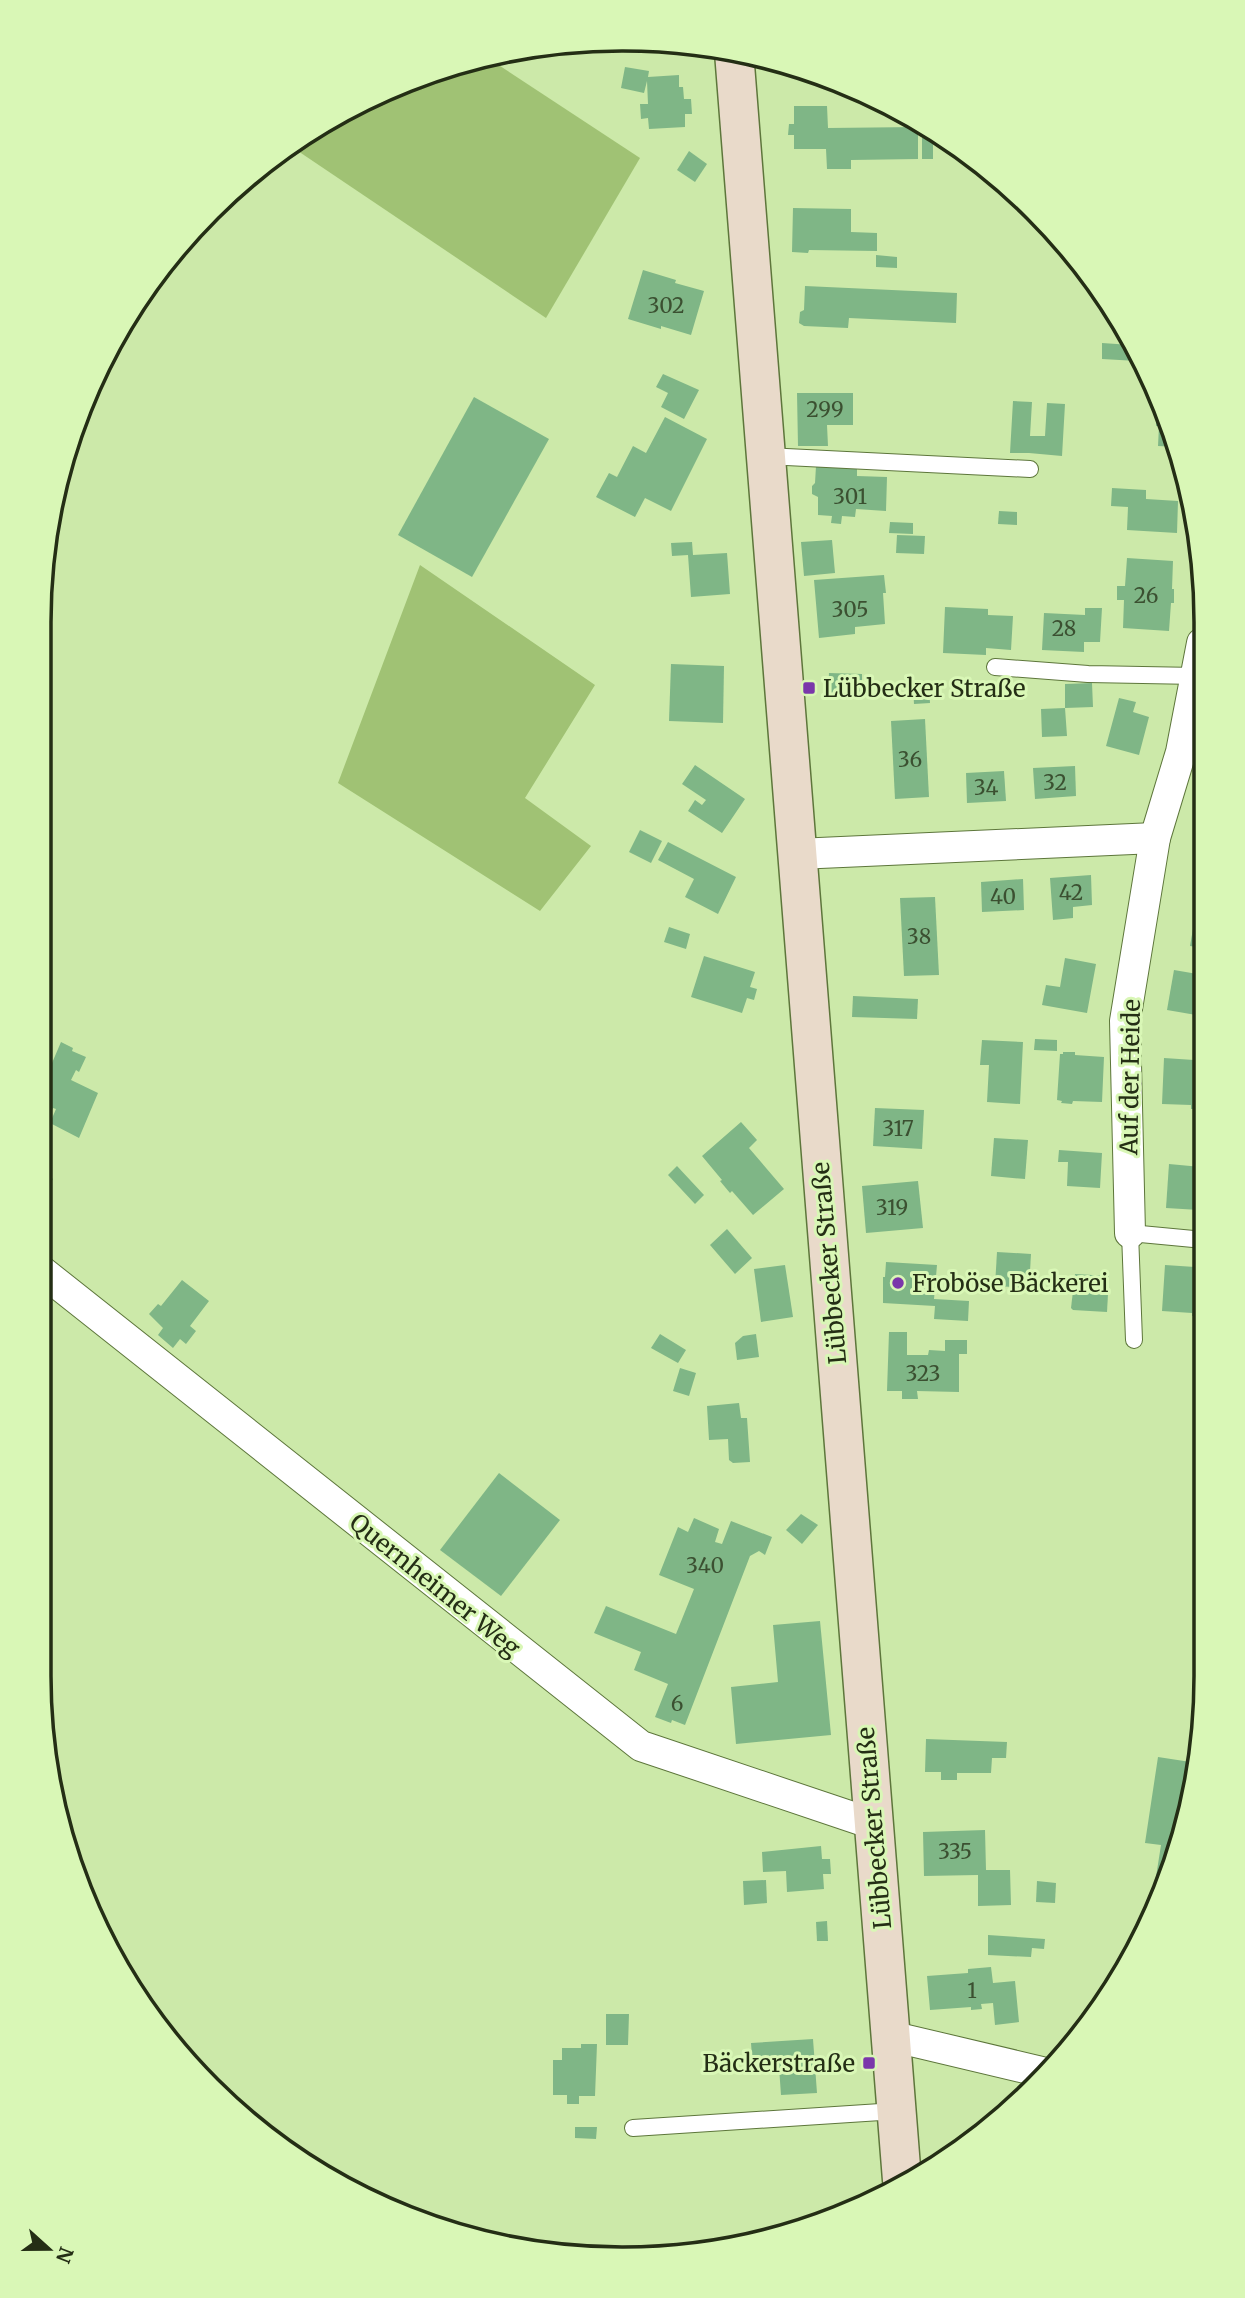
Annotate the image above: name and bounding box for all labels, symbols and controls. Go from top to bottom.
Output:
house number: 302 [647,292,685,319]
house number: 299 [806,396,844,423]
house number: 301 [833,483,867,510]
house number: 26 [1134,582,1158,609]
house number: 305 [831,596,869,623]
house number: 28 [1052,615,1076,642]
place label: Lübbecker Straße [823,673,1026,704]
marker: Lübbecker Straße [801,680,817,696]
house number: 36 [898,746,922,773]
house number: 32 [1043,769,1067,796]
house number: 34 [974,774,998,801]
house number: 42 [1059,879,1083,906]
house number: 40 [990,883,1016,910]
house number: 38 [907,923,931,950]
street label: Auf der Heide [1113,999,1147,1156]
house number: 317 [882,1115,914,1142]
street label: Lübbecker Straße [805,1161,853,1365]
house number: 319 [876,1194,908,1221]
place label: Froböse Bäckerei [912,1268,1109,1299]
marker: Froböse Bäckerei [890,1275,906,1291]
house number: 323 [905,1360,941,1387]
street label: Quernheimer Weg [343,1507,527,1664]
house number: 340 [686,1552,724,1579]
house number: 6 [671,1690,683,1717]
street label: Lübbecker Straße [850,1726,898,1930]
house number: 335 [938,1838,972,1865]
house number: 1 [967,1977,977,2004]
place label: Bäckerstraße [703,2048,855,2079]
marker: Bäckerstraße [861,2055,877,2071]
north arrow [14,2214,84,2284]
text: N [51,2244,79,2266]

